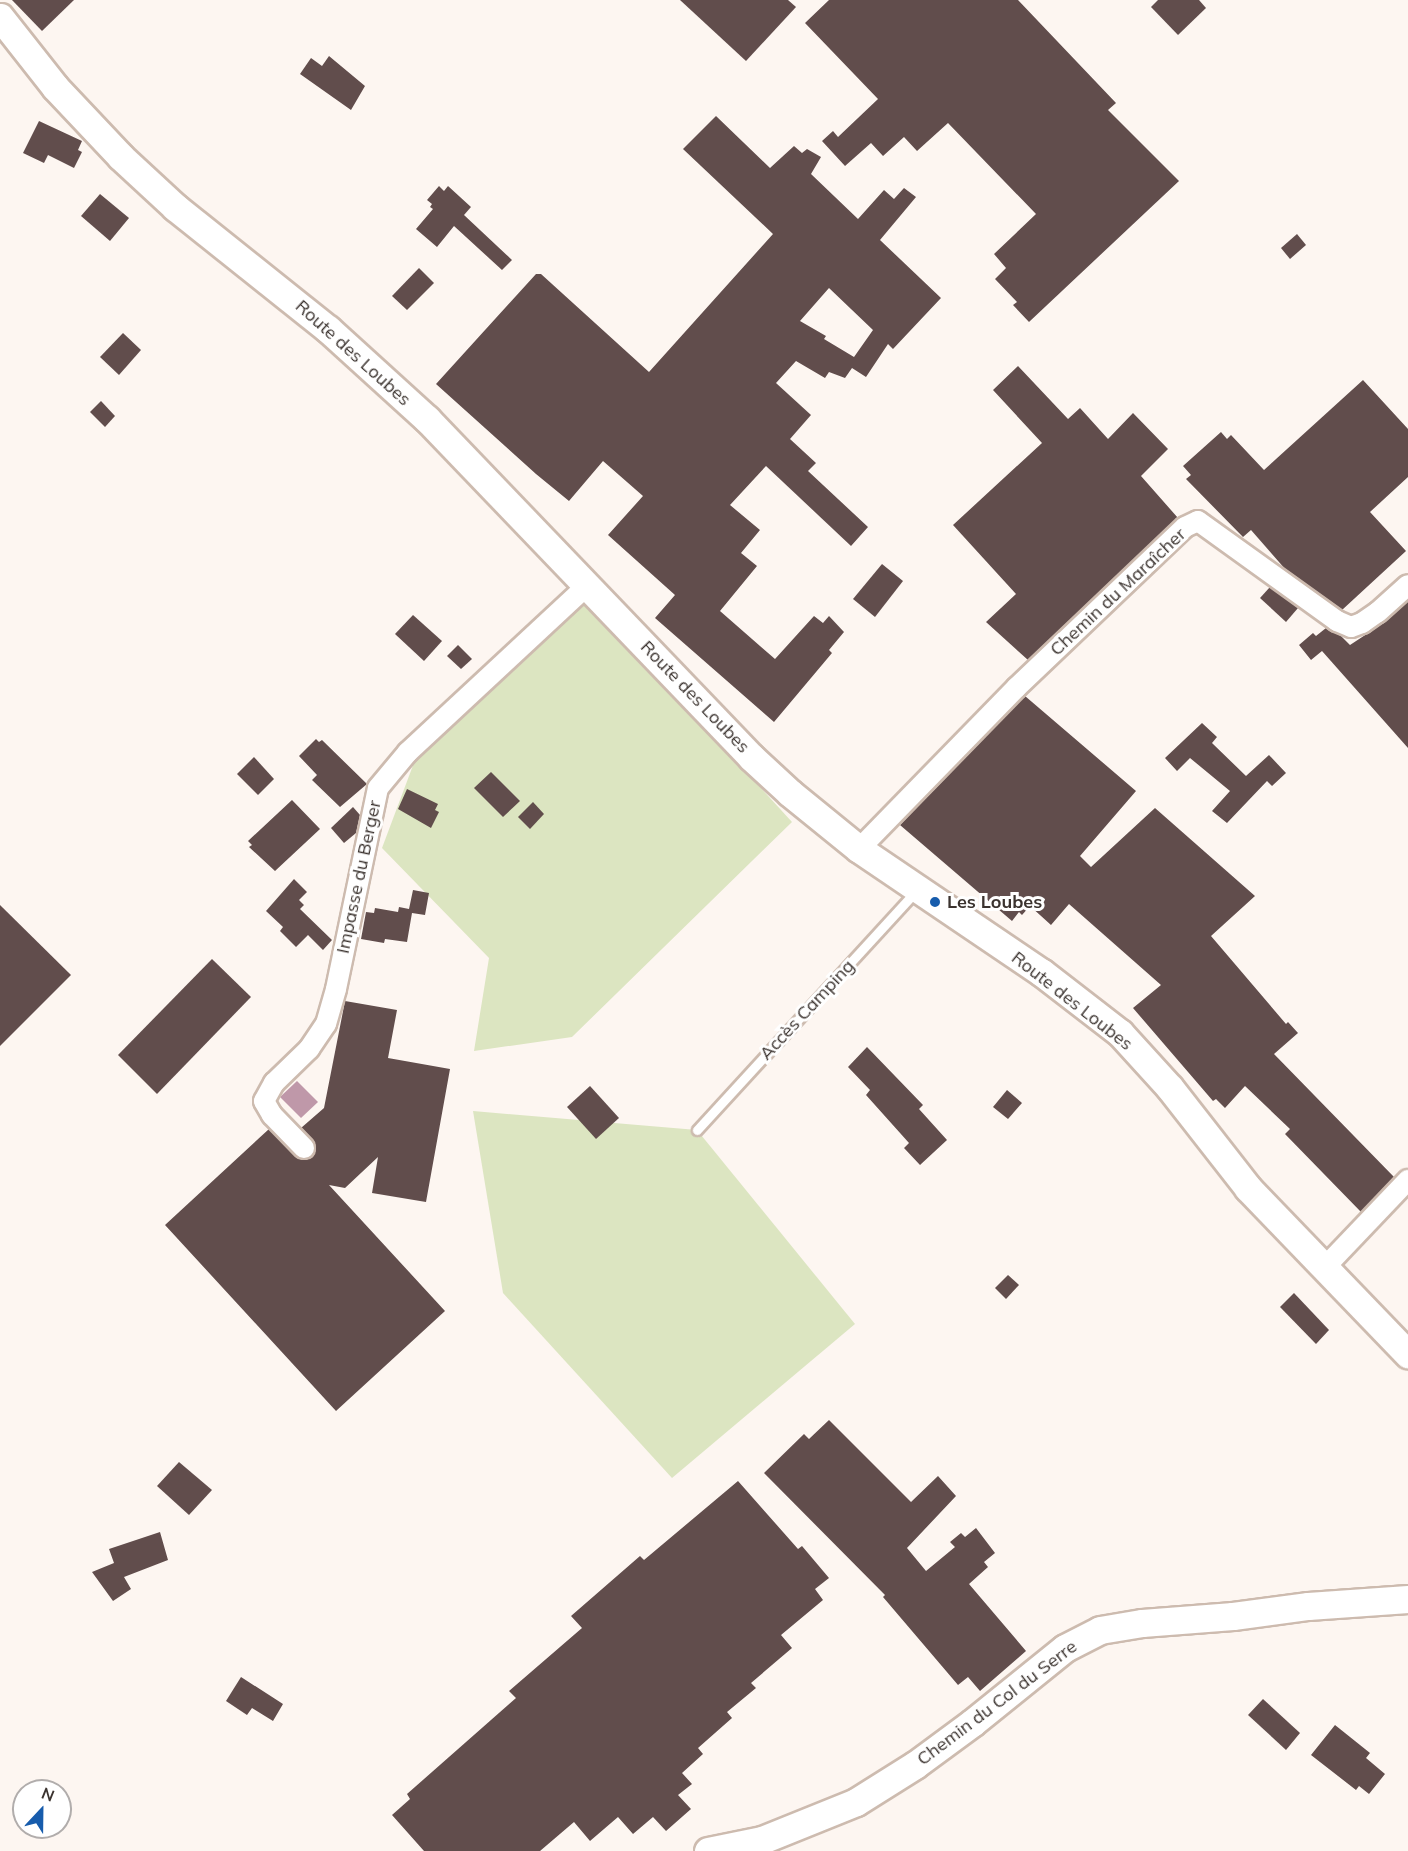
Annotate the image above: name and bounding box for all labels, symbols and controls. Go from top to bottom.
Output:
street label: Route des Loubes [291,296,415,410]
street label: Chemin du Maraîcher [1046,524,1190,660]
street label: Route des Loubes [636,636,754,758]
street label: Impasse du Berger [332,798,386,956]
place label: Les Loubes [947,891,1042,913]
marker: Les Loubes [928,895,942,909]
street label: Route des Loubes [1007,947,1137,1055]
street label: Accès Camping [755,955,859,1065]
street label: Chemin du Col du Serre [913,1636,1081,1770]
north arrow [12,1779,72,1839]
text: N [39,1783,57,1806]

